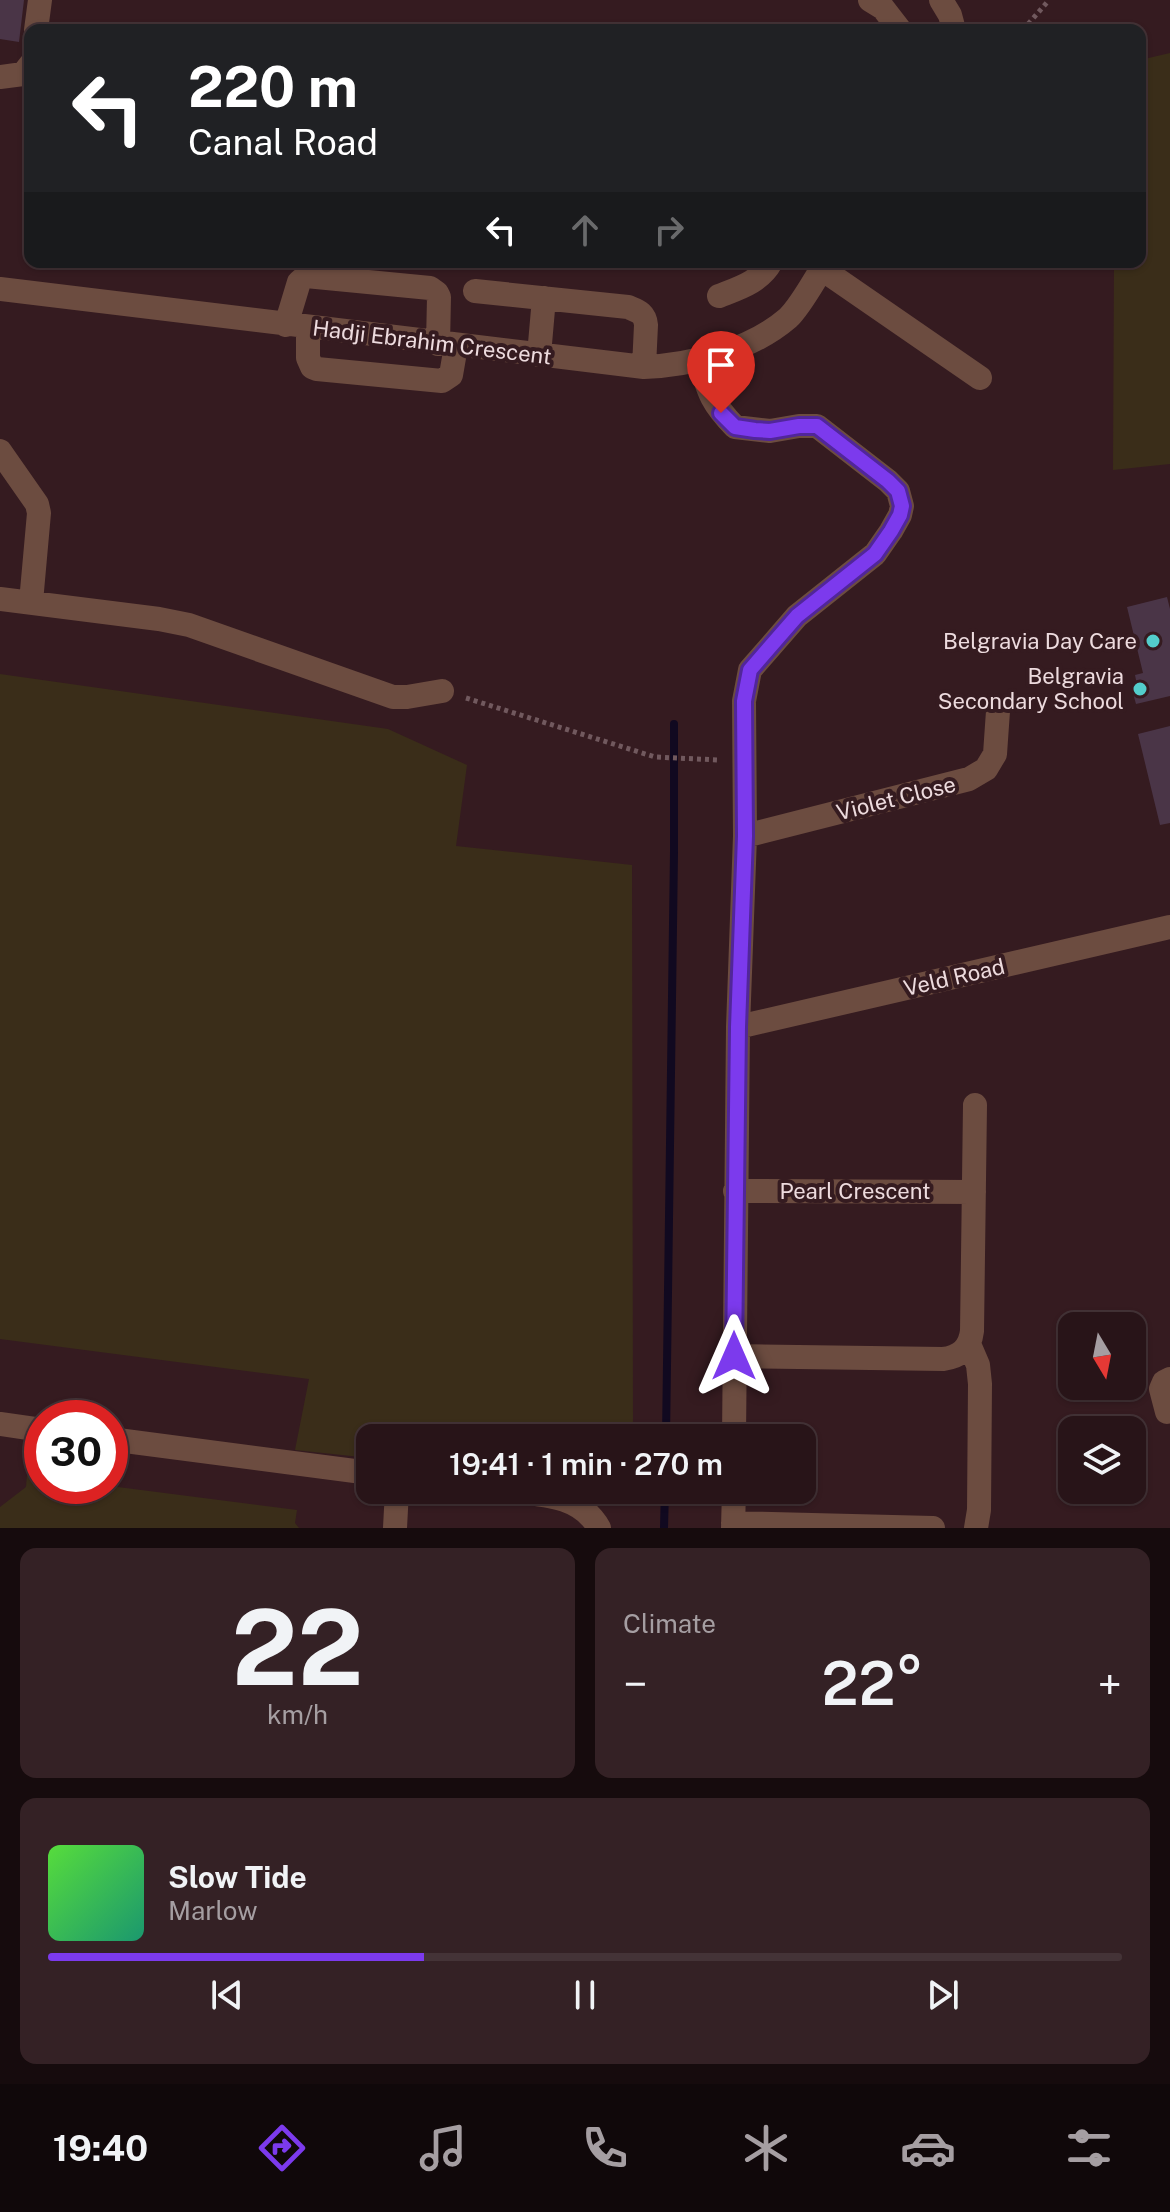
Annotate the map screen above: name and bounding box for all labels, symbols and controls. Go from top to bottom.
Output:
text: 220 m [188,54,358,120]
icon: left [56,56,160,160]
text: Canal Road [188,121,378,163]
icon: left [479,208,523,252]
icon: ahead [563,208,607,252]
icon: right [647,208,691,252]
street label: Hadji Ebrahim Crescent [311,314,553,370]
pin [687,331,755,413]
icon: arrive [699,343,743,387]
place label: Belgravia Day Care [943,628,1137,654]
marker: Belgravia Day Care [1144,632,1162,650]
place label: Belgravia Secondary School [938,663,1124,714]
marker: Belgravia Secondary School [1131,680,1149,698]
street label: Violet Close [834,771,958,825]
street label: Veld Road [901,953,1007,1001]
street label: Pearl Crescent [779,1178,931,1204]
north arrow [1058,1312,1146,1400]
map controls [1058,1312,1146,1504]
position arrow [692,1314,776,1398]
speed limit sign: 30 [24,1400,128,1504]
button: layers [1058,1416,1146,1504]
text: 19:41 · 1 min · 270 m [449,1446,723,1482]
text: 22 [231,1586,364,1708]
text: Climate [623,1608,716,1639]
text: 22° [821,1648,924,1719]
text: − [623,1658,647,1710]
text: + [1098,1658,1122,1710]
text: km/h [267,1699,328,1730]
text: Slow Tide [168,1859,307,1895]
text: Marlow [168,1895,258,1926]
icon: previous [205,1973,249,2017]
icon: pause [563,1973,607,2017]
icon: next [921,1973,965,2017]
icon: directions [254,2120,310,2176]
icon: music [415,2120,471,2176]
icon: phone [577,2120,633,2176]
icon: climate [738,2120,794,2176]
icon: car [900,2120,956,2176]
icon: filters [1061,2120,1117,2176]
text: 19:40 [53,2127,148,2169]

